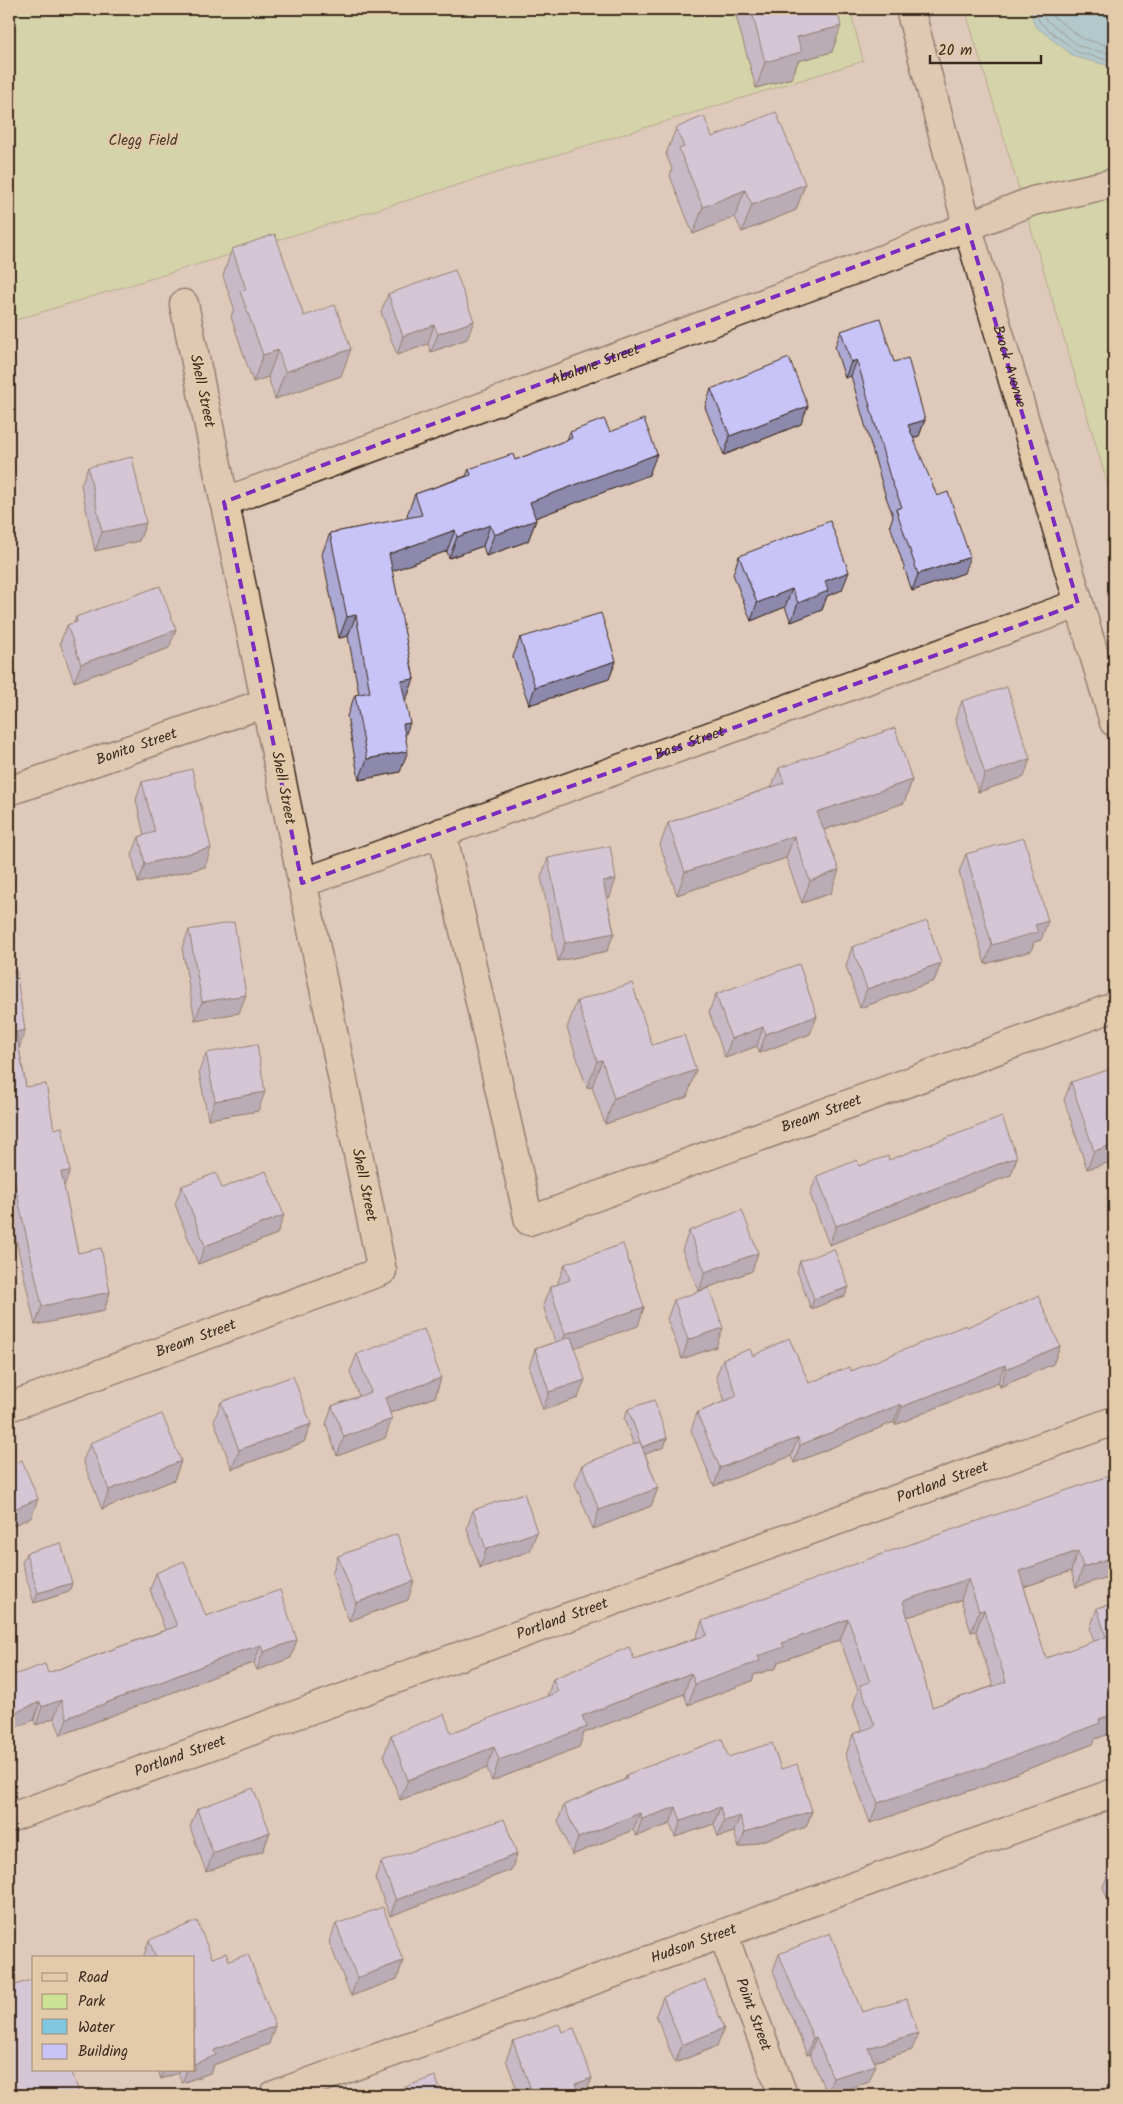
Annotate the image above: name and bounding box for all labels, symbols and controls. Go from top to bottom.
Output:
scale bar [930,32,1042,64]
text: 20 m [938,39,972,63]
park label: Clegg Field [108,129,178,153]
street label: Brock Avenue [985,322,1033,411]
street label: Abalone Street [548,338,644,392]
street label: Shell Street [183,352,221,430]
street label: Bass Street [651,720,729,767]
street label: Bonito Street [93,722,181,772]
street label: Shell Street [264,749,302,827]
street label: Bream Street [778,1088,865,1140]
street label: Shell Street [345,1146,383,1224]
street label: Bream Street [152,1313,240,1365]
street label: Portland Street [893,1455,992,1510]
street label: Portland Street [513,1592,612,1647]
street label: Portland Street [131,1729,230,1784]
street label: Hudson Street [647,1918,740,1971]
legend [32,1956,195,2072]
text: Road [78,1966,109,1990]
street label: Point Street [728,1975,778,2055]
text: Park [78,1990,106,2014]
text: Water [78,2016,115,2040]
text: Building [78,2040,128,2064]

